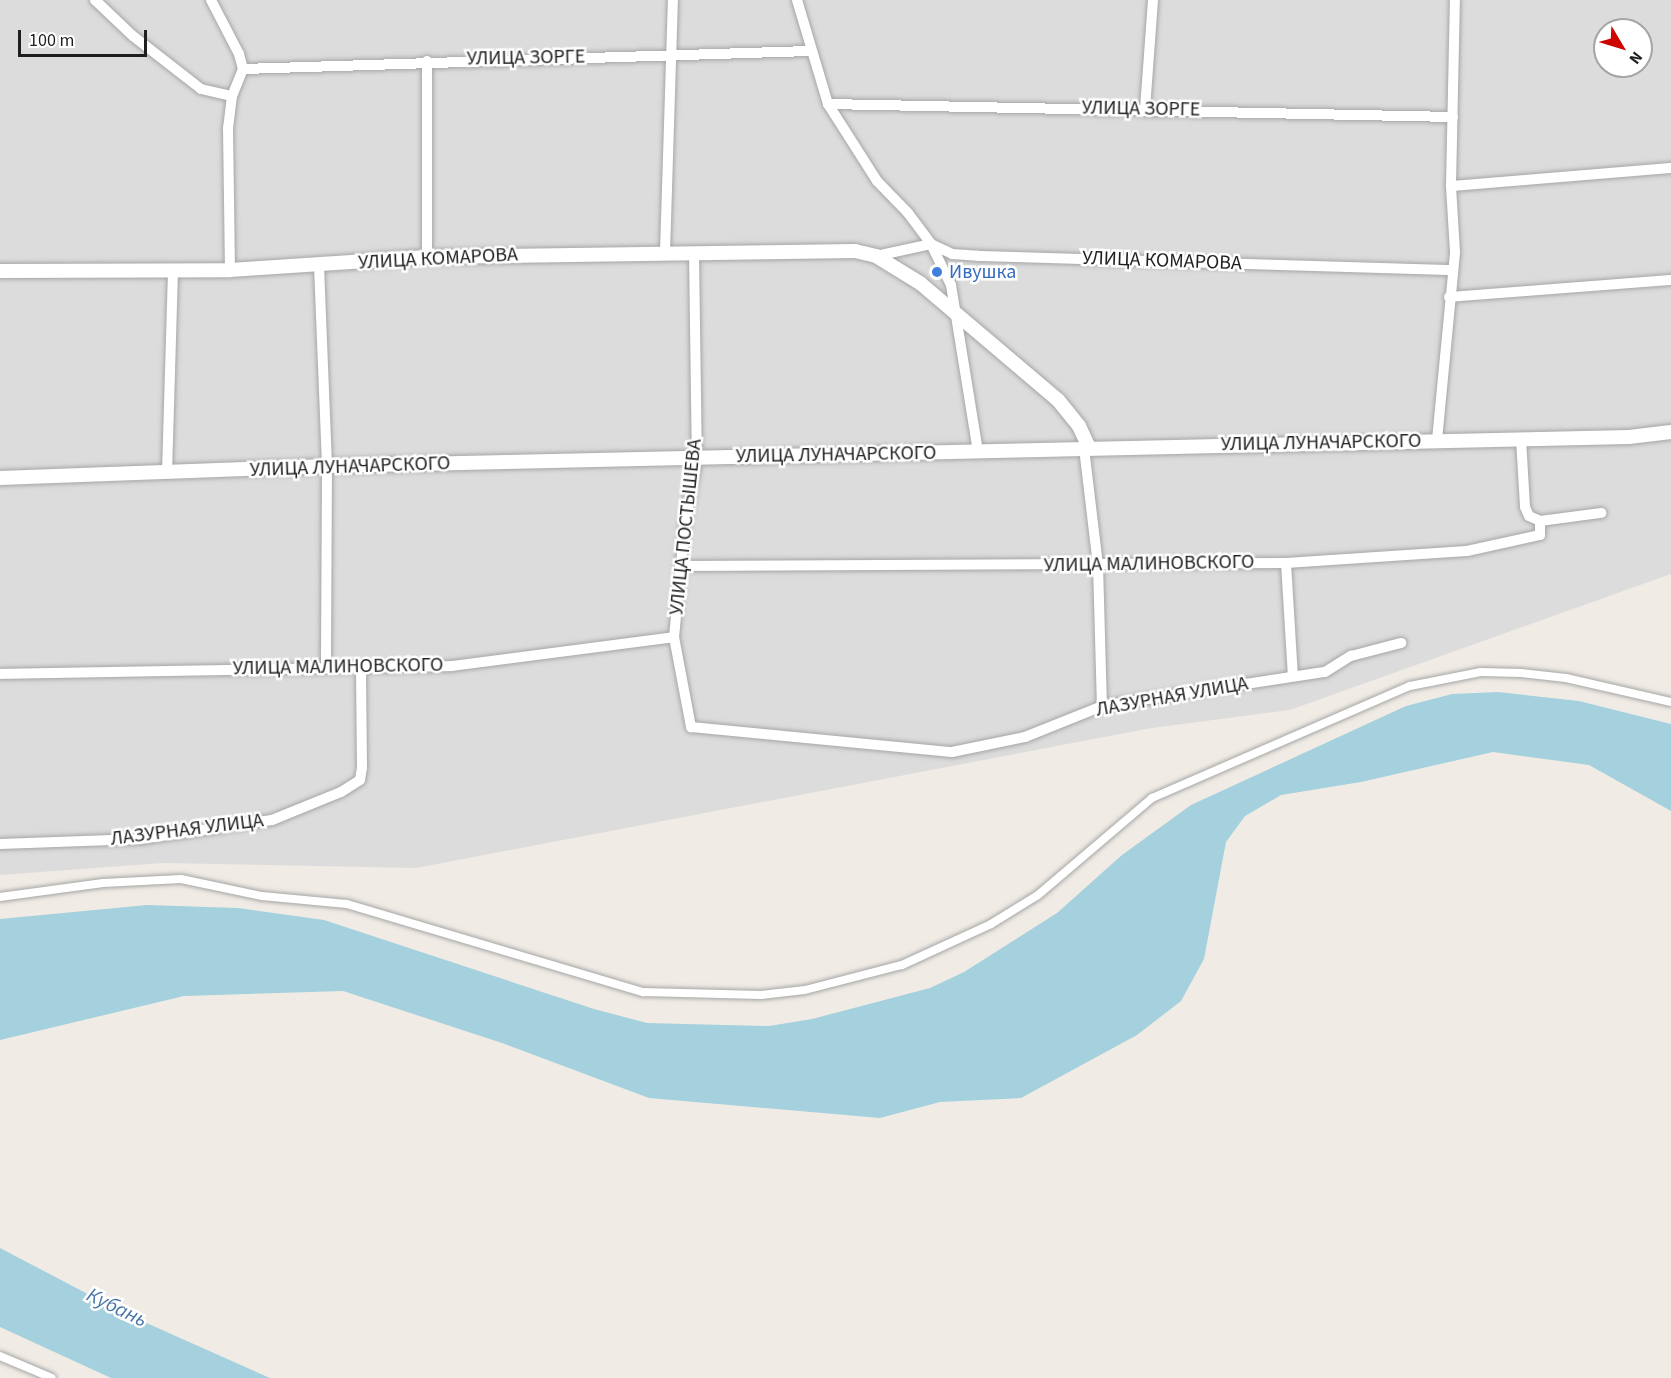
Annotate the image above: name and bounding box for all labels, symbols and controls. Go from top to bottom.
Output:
scale bar [21,18,150,56]
north arrow [1593,18,1653,78]
text: 100 m [29,28,74,53]
street label: УЛИЦА ЗОРГЕ [467,45,585,71]
text: N [1624,47,1648,69]
street label: УЛИЦА ЗОРГЕ [1082,96,1200,122]
street label: УЛИЦА КОМАРОВА [358,243,518,275]
street label: УЛИЦА КОМАРОВА [1082,246,1242,276]
place label: Ивушка [949,260,1016,284]
marker: Ивушка [930,265,944,279]
street label: УЛИЦА ЛУНАЧАРСКОГО [1221,429,1421,457]
street label: УЛИЦА ПОСТЫШЕВА [665,438,707,616]
street label: УЛИЦА ЛУНАЧАРСКОГО [736,441,936,469]
street label: УЛИЦА ЛУНАЧАРСКОГО [249,452,451,482]
street label: УЛИЦА МАЛИНОВСКОГО [1044,550,1254,578]
street label: УЛИЦА МАЛИНОВСКОГО [233,653,443,681]
street label: ЛАЗУРНАЯ УЛИЦА [1094,672,1250,722]
street label: ЛАЗУРНАЯ УЛИЦА [109,809,265,851]
water label: Кубань [83,1282,151,1332]

